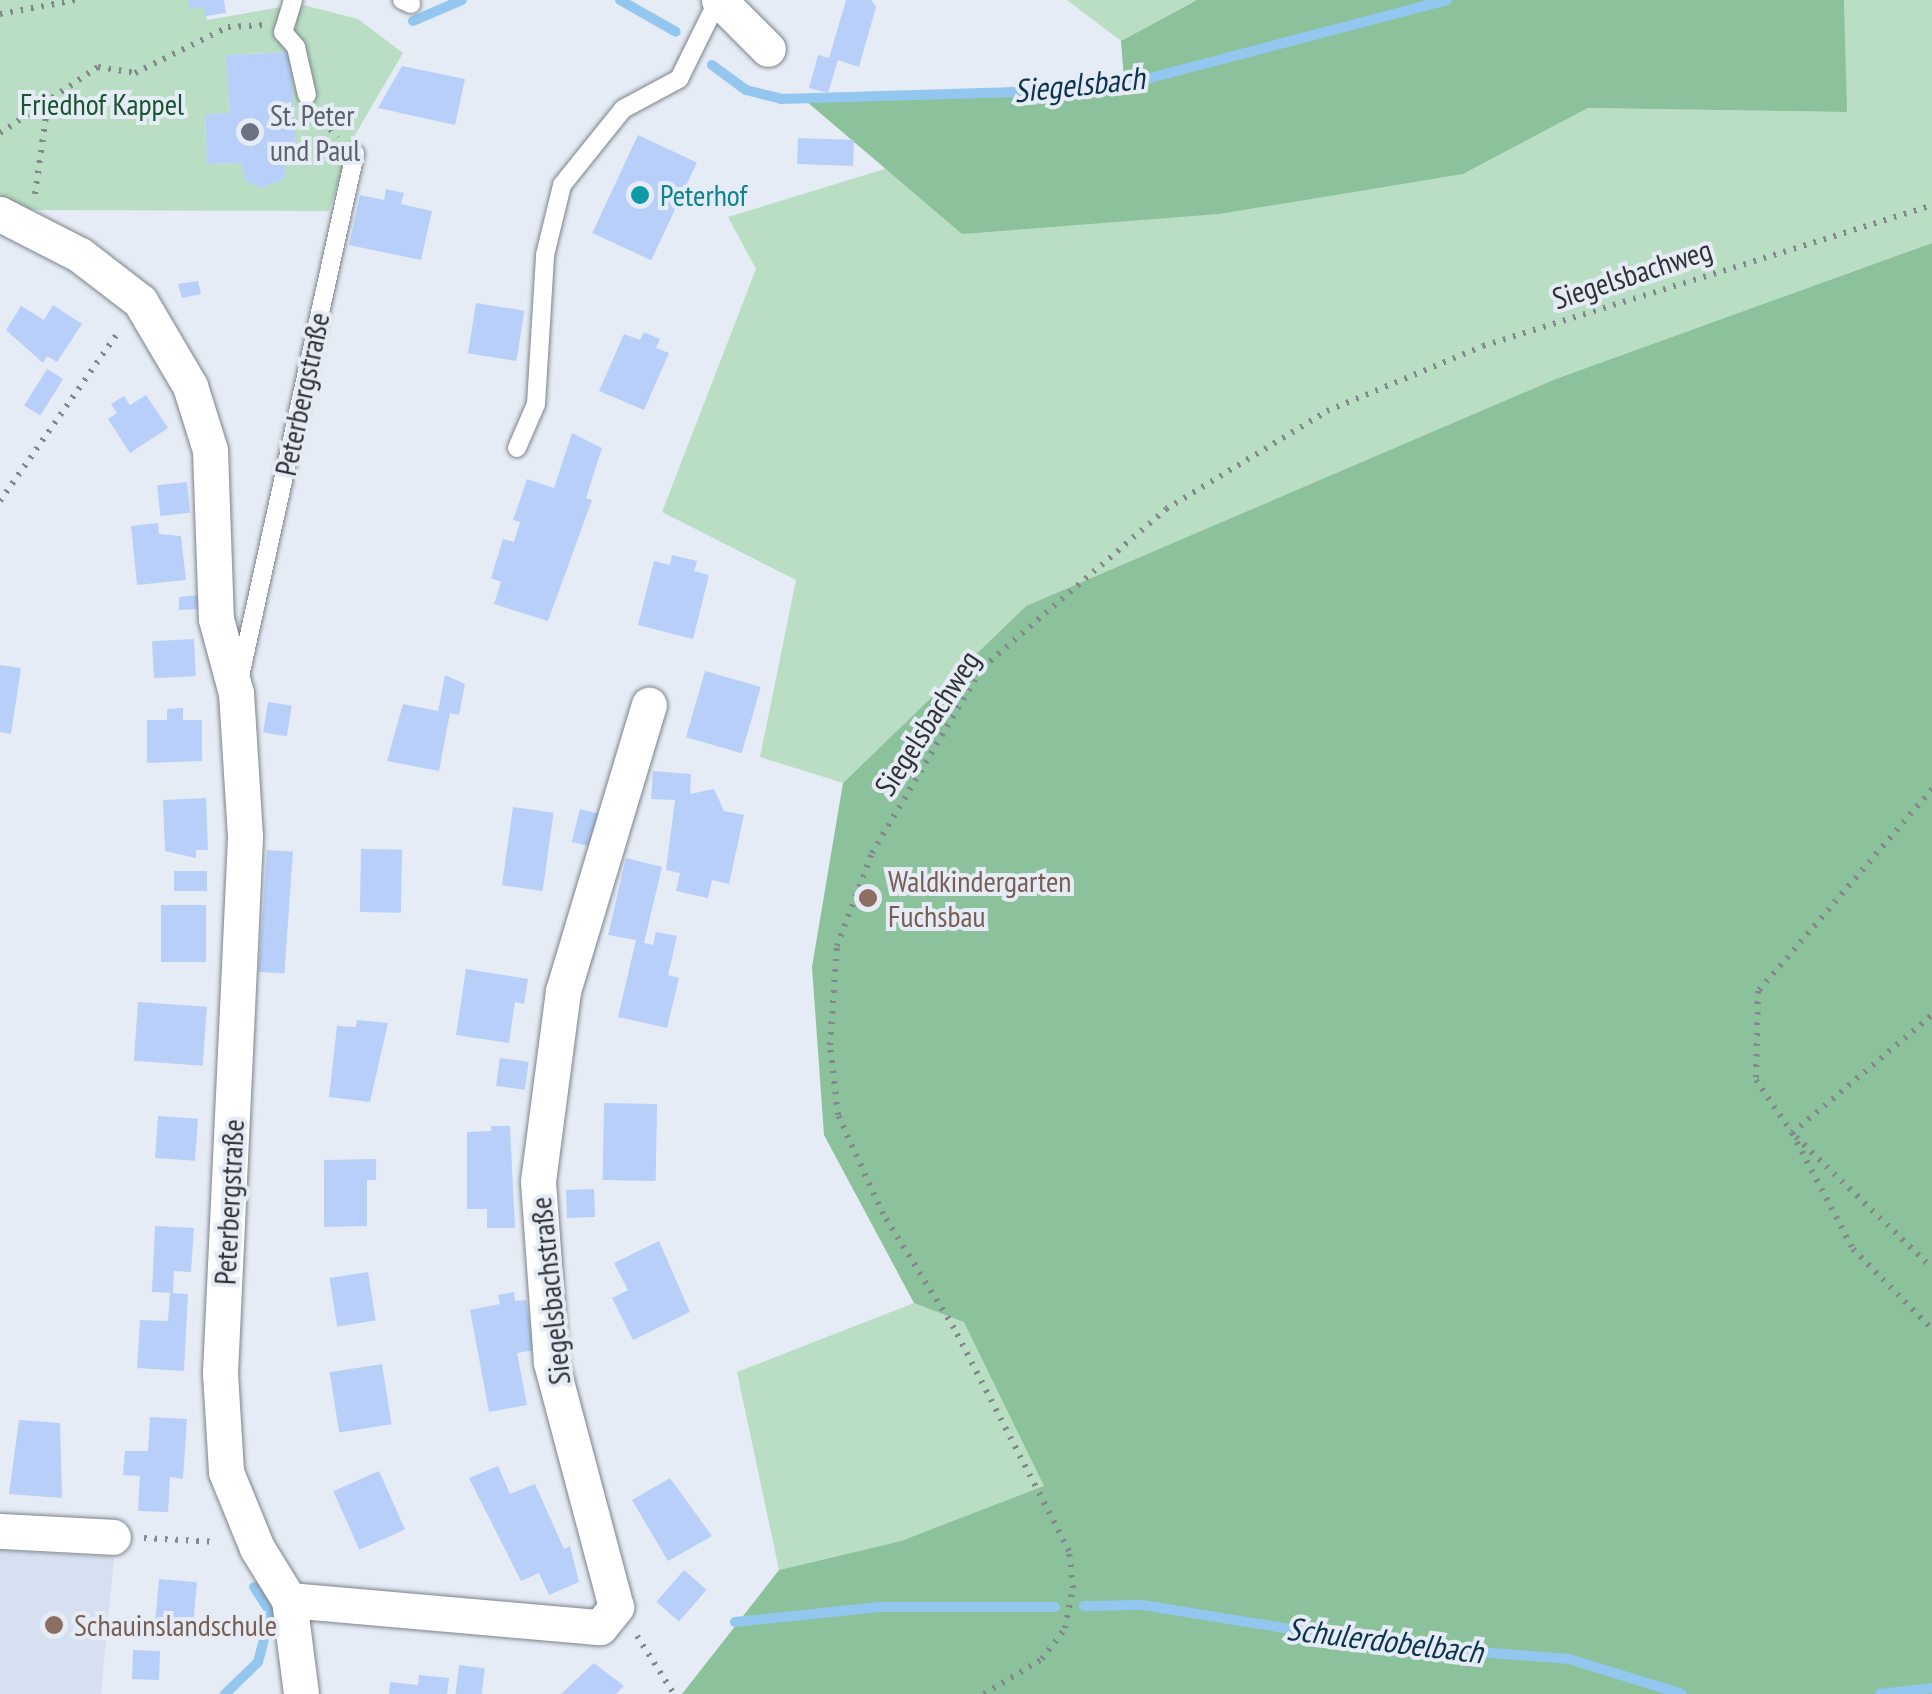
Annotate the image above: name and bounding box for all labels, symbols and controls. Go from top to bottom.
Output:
water label: Siegelsbach [1012,58,1146,110]
park label: Friedhof Kappel [20,86,184,122]
place label: St. Peter und Paul [270,97,360,168]
marker: St. Peter und Paul [239,121,261,143]
place label: Peterhof [660,177,747,213]
marker: Peterhof [629,184,651,206]
street label: Siegelsbachweg [1548,231,1716,317]
street label: Peterbergstraße [267,309,337,479]
street label: Siegelsbachweg [867,644,987,802]
place label: Waldkindergarten Fuchsbau [888,863,1072,934]
marker: Waldkindergarten Fuchsbau [857,887,879,909]
street label: Peterbergstraße [207,1118,251,1286]
street label: Siegelsbachstraße [522,1195,578,1387]
place label: Schauinslandschule [74,1607,277,1643]
water label: Schulerdobelbach [1285,1609,1485,1671]
marker: Schauinslandschule [43,1614,65,1636]

